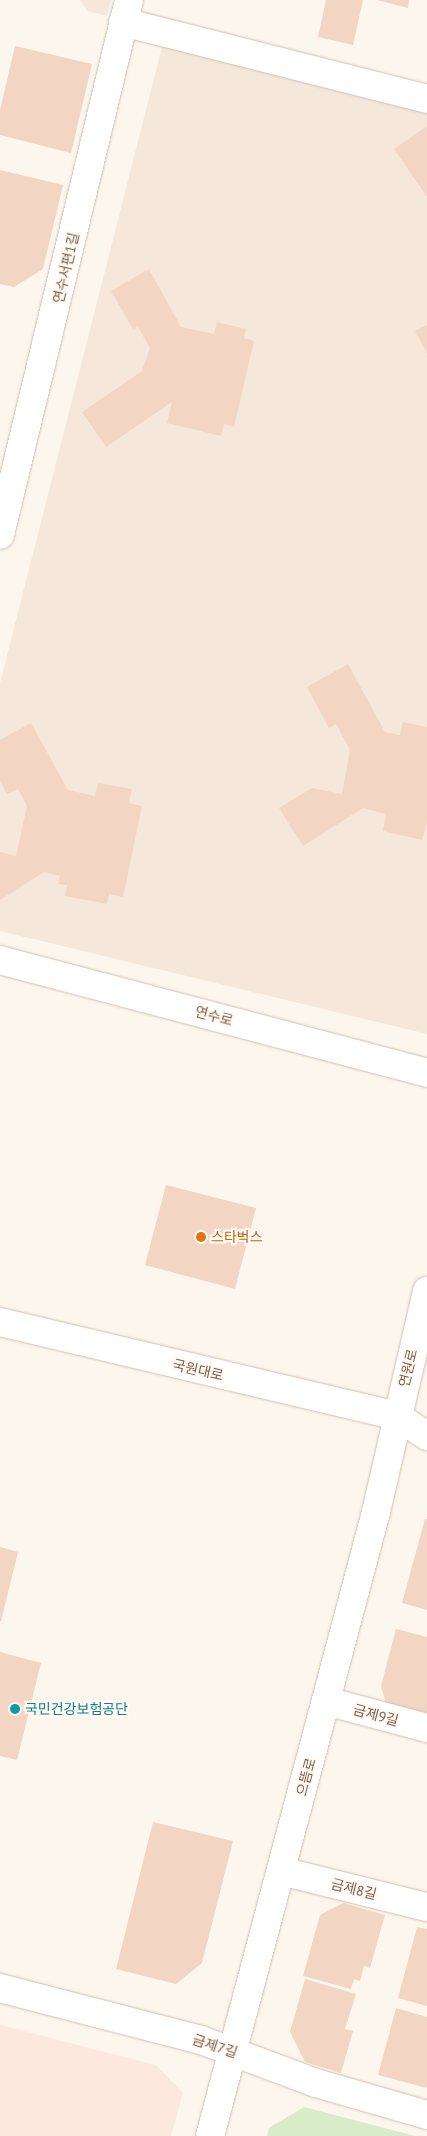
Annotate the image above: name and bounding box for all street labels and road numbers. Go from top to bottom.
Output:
street label: 연수서편1길 [50,231,82,305]
street label: 연수로 [193,1003,235,1029]
street label: 연원로 [395,1347,421,1389]
street label: 국원대로 [171,1356,225,1384]
street label: 금제9길 [351,1701,401,1729]
street label: 으뜸로 [293,1756,319,1798]
street label: 금제8길 [330,1875,378,1903]
street label: 금제7길 [190,2031,240,2061]

